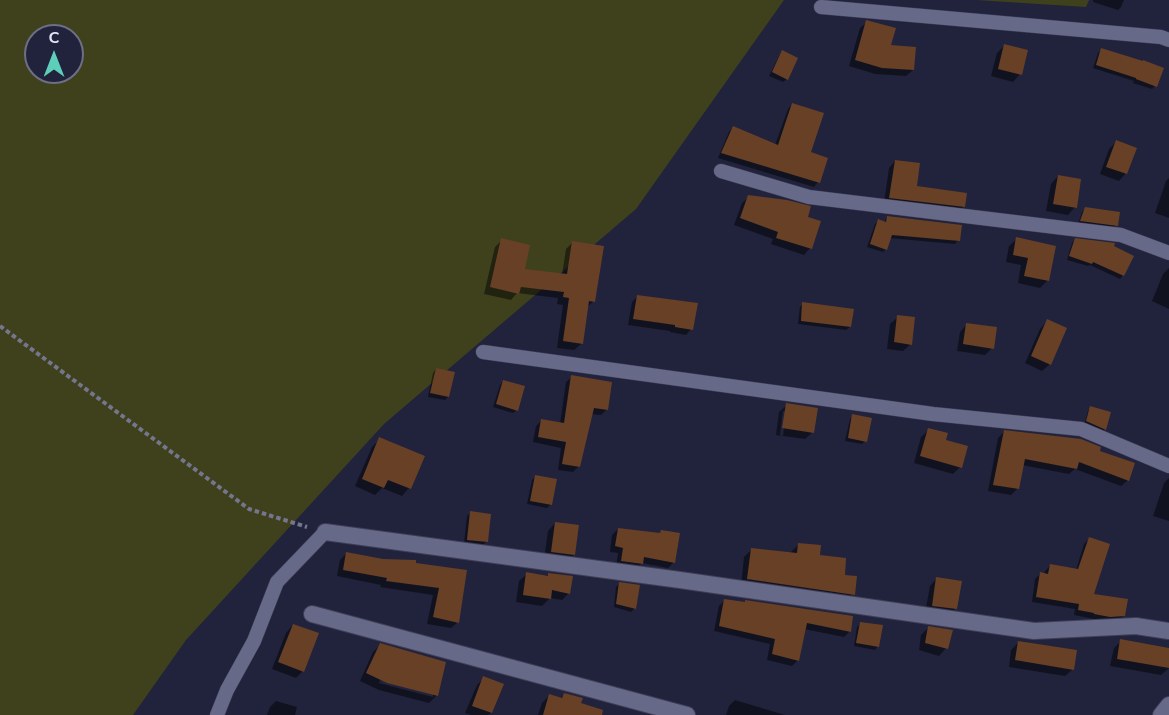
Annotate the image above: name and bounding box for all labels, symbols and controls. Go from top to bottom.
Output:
north arrow [24,24,84,84]
text: С [49,27,59,49]

